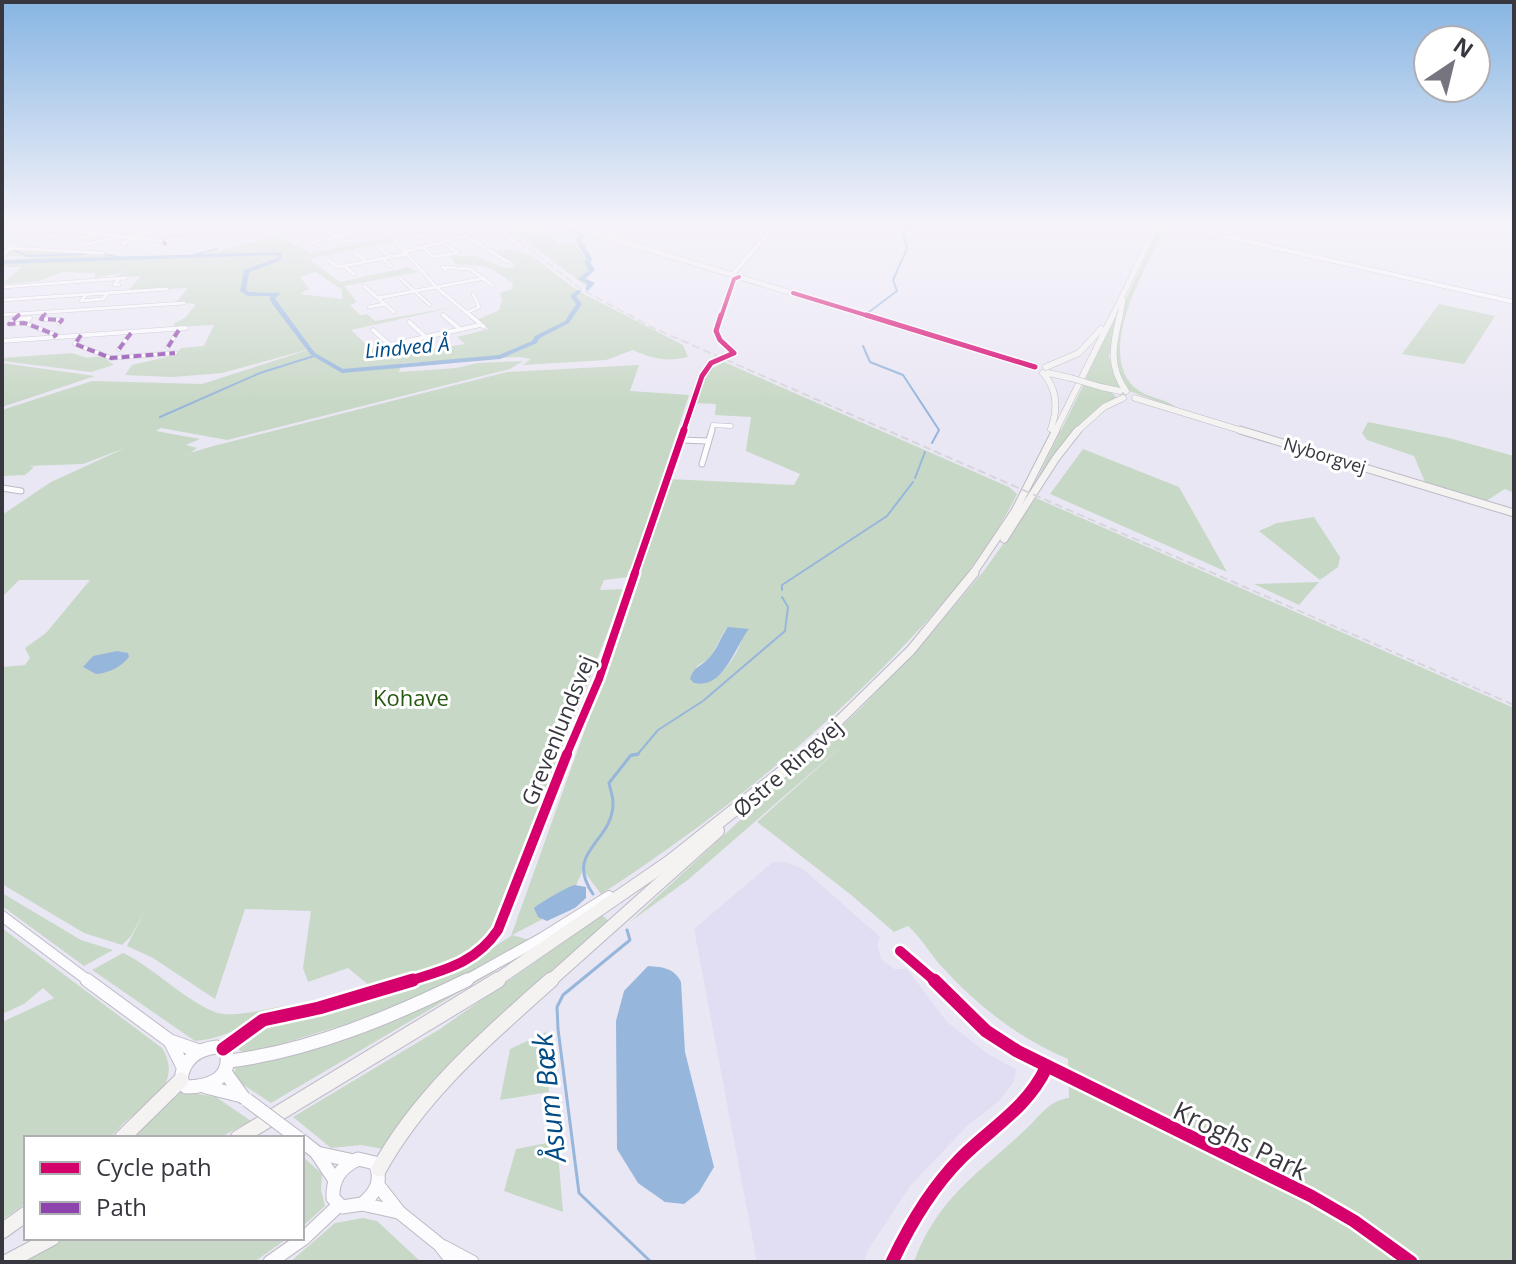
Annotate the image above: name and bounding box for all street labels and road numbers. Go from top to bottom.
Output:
street label: Nyborgvej [1281,431,1369,479]
street label: Grevenlundsvej [513,650,601,810]
street label: Østre Ringvej [726,711,848,823]
street label: Kroghs Park [1168,1092,1315,1188]

